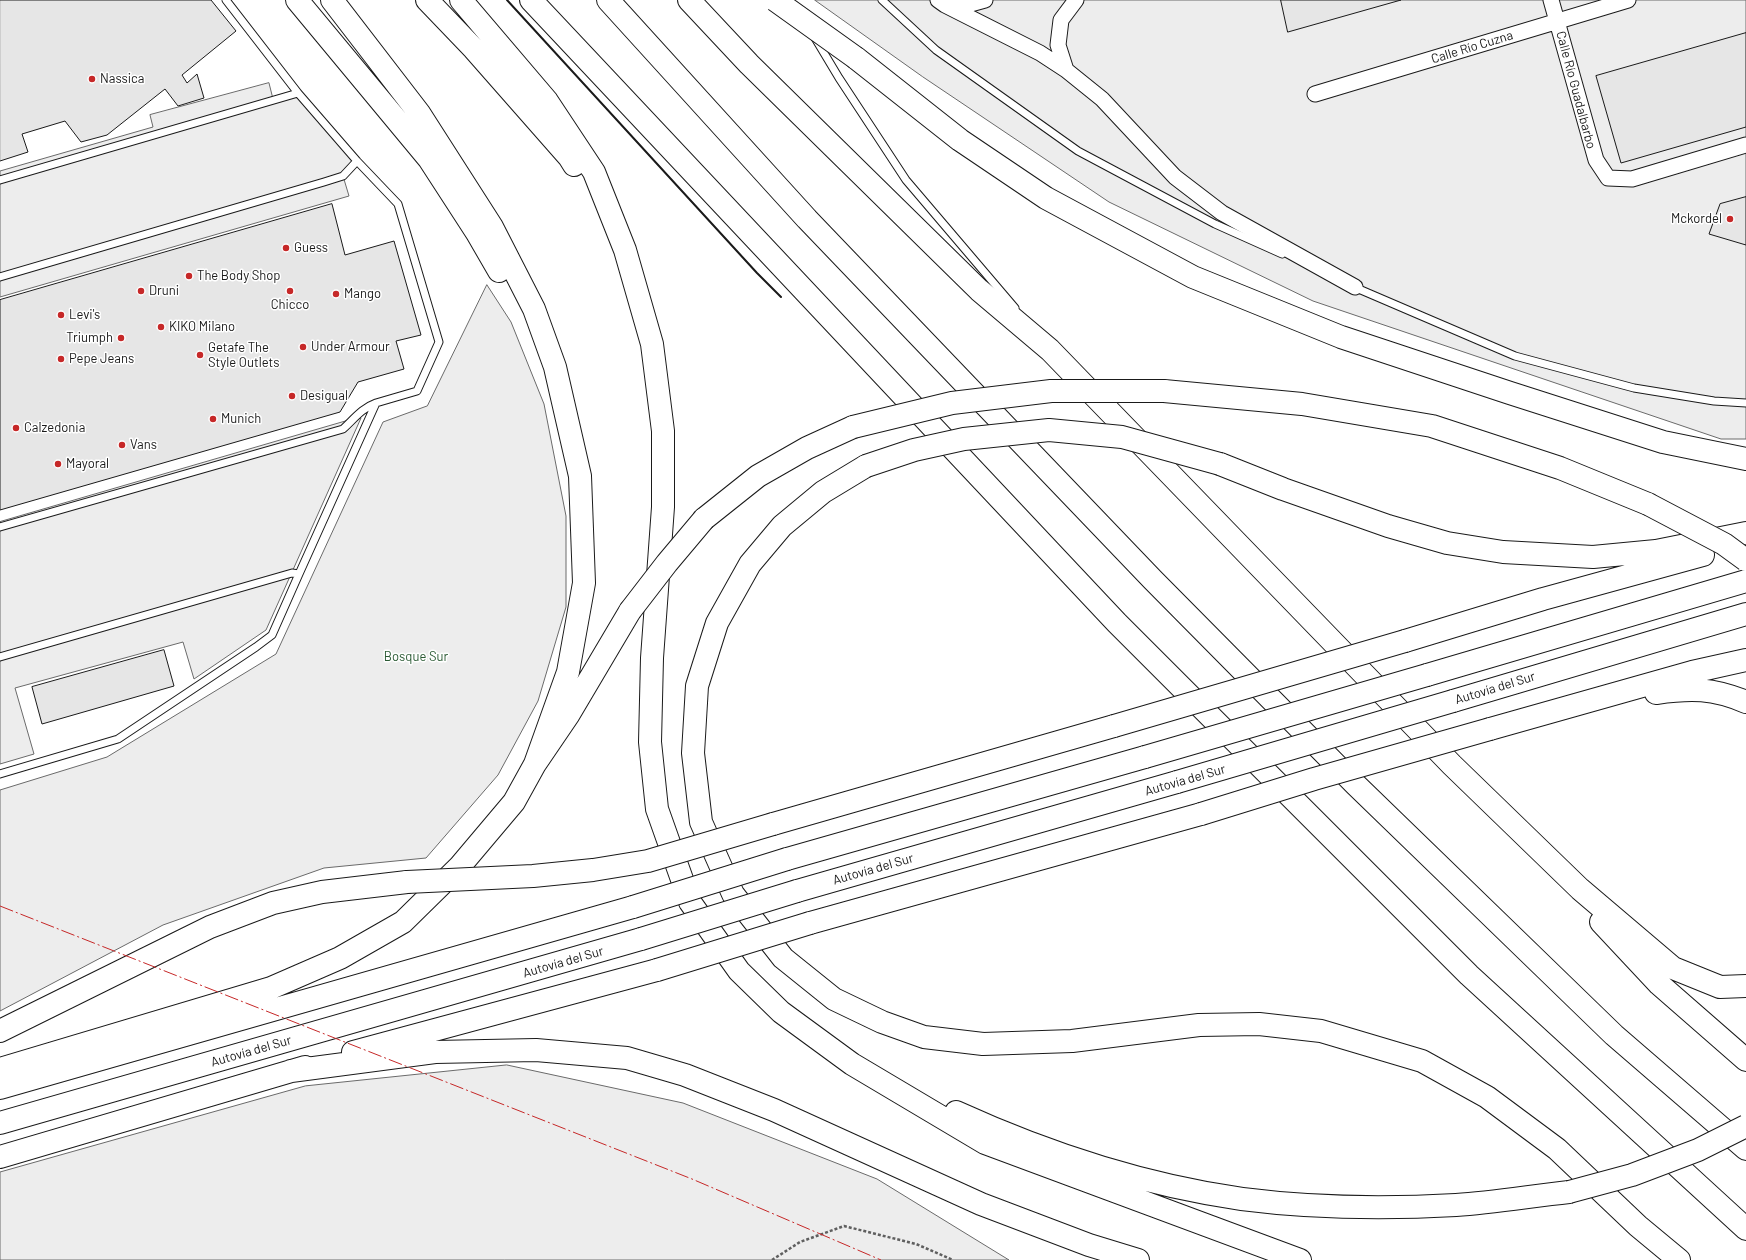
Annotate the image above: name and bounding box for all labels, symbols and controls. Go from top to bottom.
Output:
street label: Calle Río Cuzna [1429,27,1515,67]
street label: Calle Río Guadalbarbo [1553,29,1599,151]
place label: Nassica [100,71,144,87]
marker: Nassica [87,74,97,84]
place label: Mckordel [1671,211,1722,227]
marker: Mckordel [1725,214,1735,224]
place label: Guess [294,240,328,256]
marker: Guess [281,243,291,253]
place label: The Body Shop [197,268,281,284]
marker: The Body Shop [184,271,194,281]
place label: Druni [149,283,179,299]
marker: Druni [136,286,146,296]
marker: Chicco [285,286,295,296]
place label: Mango [344,286,381,302]
marker: Mango [331,289,341,299]
place label: Chicco [271,297,309,313]
place label: Levi's [69,307,100,323]
marker: Levi's [56,310,66,320]
place label: KIKO Milano [169,319,235,335]
marker: KIKO Milano [156,322,166,332]
place label: Triumph [66,330,113,346]
marker: Triumph [116,333,126,343]
place label: Under Armour [311,339,390,355]
place label: Getafe The Style Outlets [208,340,279,371]
marker: Under Armour [298,342,308,352]
marker: Getafe The Style Outlets [195,350,205,360]
place label: Pepe Jeans [69,351,134,367]
marker: Pepe Jeans [56,354,66,364]
place label: Desigual [300,388,348,404]
marker: Desigual [287,391,297,401]
place label: Munich [221,411,261,427]
marker: Munich [208,414,218,424]
place label: Calzedonia [24,420,85,436]
marker: Calzedonia [11,423,21,433]
place label: Vans [130,437,157,453]
marker: Vans [117,440,127,450]
place label: Mayoral [66,456,109,472]
marker: Mayoral [53,459,63,469]
park label: Bosque Sur [384,649,448,665]
street label: Autovía del Sur [1453,668,1537,708]
street label: Autovía del Sur [1143,761,1227,799]
street label: Autovía del Sur [831,850,915,888]
street label: Autovía del Sur [521,943,605,981]
street label: Autovía del Sur [209,1032,293,1070]

